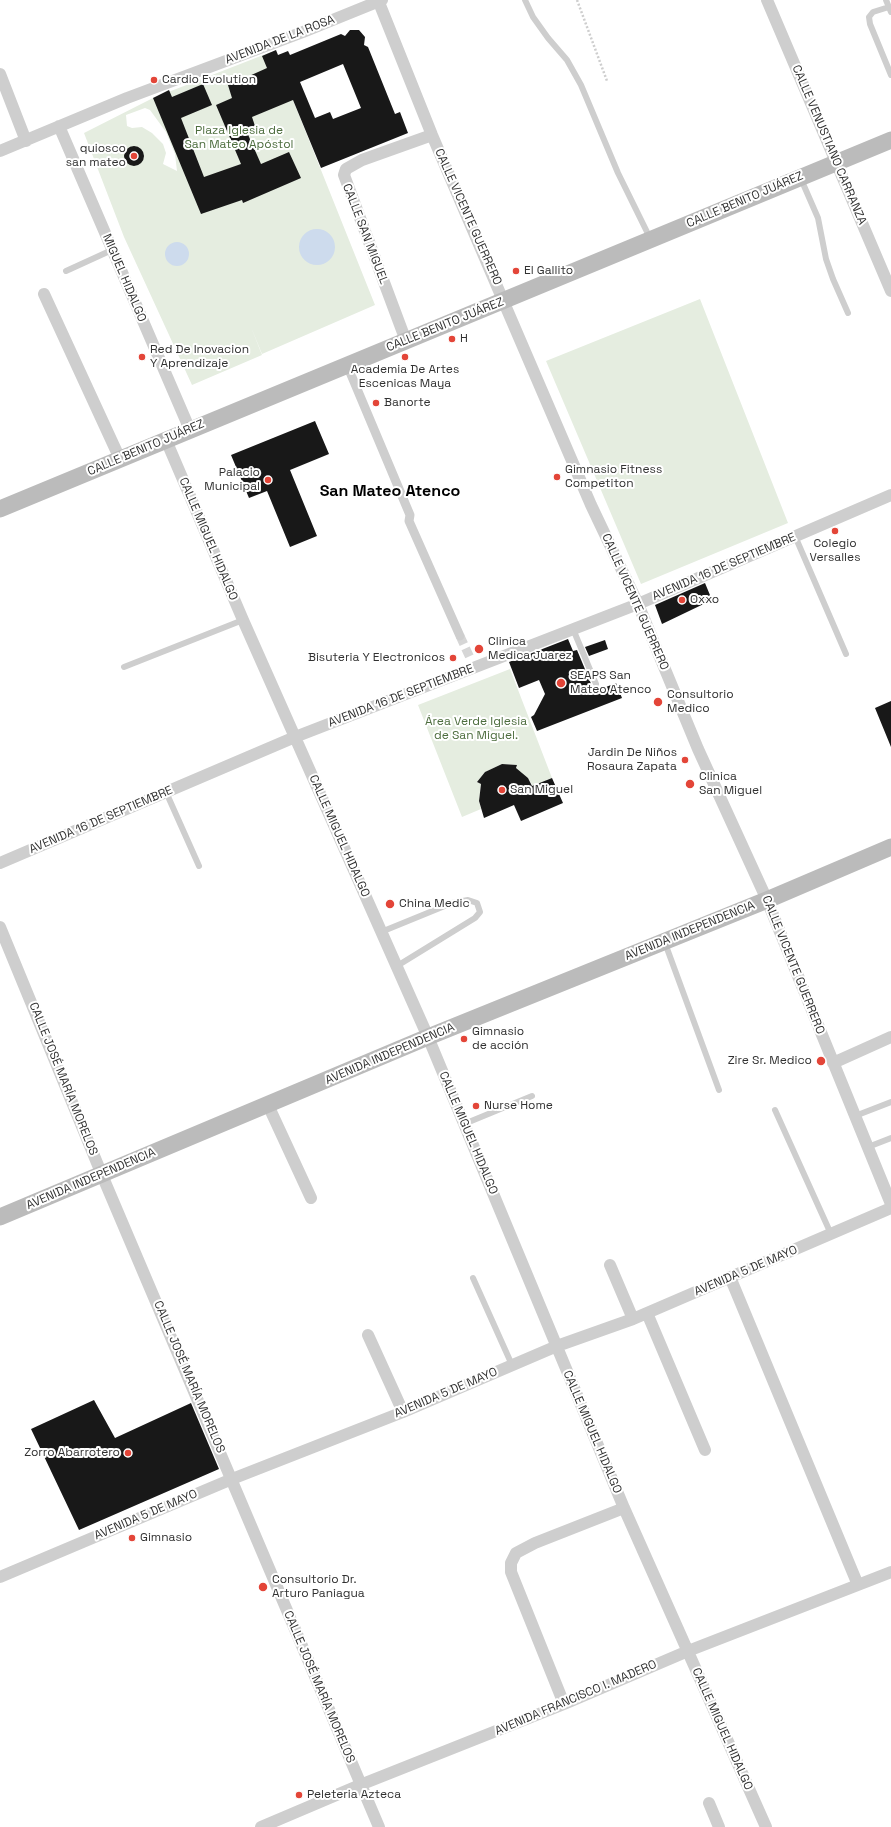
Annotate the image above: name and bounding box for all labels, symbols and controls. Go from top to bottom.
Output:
street label: AVENIDA DE LA ROSA [223,12,337,68]
street label: CALLE VENUSTIANO CARRANZA [789,63,869,227]
place label: Cardio Evolution [162,73,256,87]
marker: Cardio Evolution [149,75,159,85]
park label: Plaza Iglesia de San Mateo Apóstol [184,124,294,152]
place label: quiosco san mateo [66,142,126,170]
street label: CALLE VICENTE GUERRERO [431,146,505,288]
marker: quiosco san mateo [129,151,139,161]
street label: CALLE BENITO JUÁREZ [685,169,805,231]
street label: CALLE SAN MIGUEL [339,182,391,286]
street label: MIGUEL HIDALGO [99,232,149,324]
place label: El Gallito [524,264,573,278]
marker: El Gallito [511,266,521,276]
street label: CALLE BENITO JUÁREZ [384,295,506,355]
place label: H [460,332,468,346]
marker: H [447,334,457,344]
place label: Red De Inovacion Y Aprendizaje [150,343,249,371]
marker: Red De Inovacion Y Aprendizaje [137,352,147,362]
marker: Academia De Artes Escenicas Maya [400,352,410,362]
place label: Academia De Artes Escenicas Maya [351,363,459,391]
place label: Banorte [384,396,431,410]
marker: Banorte [371,398,381,408]
street label: CALLE BENITO JUÁREZ [86,417,206,479]
place label: Gimnasio Fitness Competiton [565,463,662,491]
place label: Palacio Municipal [204,466,260,494]
marker: Gimnasio Fitness Competiton [552,472,562,482]
street label: CALLE MIGUEL HIDALGO [176,475,240,603]
marker: Palacio Municipal [263,475,273,485]
district label: San Mateo Atenco [320,482,460,502]
marker: Colegio Versalles [830,526,840,536]
street label: AVENIDA 16 DE SEPTIEMBRE [650,530,798,604]
street label: CALLE VICENTE GUERRERO [598,531,672,673]
place label: Colegio Versalles [810,537,860,565]
place label: Oxxo [690,593,719,607]
marker: Oxxo [677,595,687,605]
place label: Clinica Medica Juarez [488,635,572,663]
marker: Clinica Medica Juarez [473,643,485,655]
place label: Bisuteria Y Electronicos [308,651,445,665]
marker: Bisuteria Y Electronicos [448,653,458,663]
street label: AVENIDA 16 DE SEPTIEMBRE [326,662,476,730]
place label: SEAPS San Mateo Atenco [570,669,651,697]
marker: SEAPS San Mateo Atenco [555,677,567,689]
place label: Consultorio Medico [667,688,734,716]
marker: Consultorio Medico [652,696,664,708]
park label: Área Verde Iglesia de San Miguel. [425,715,527,743]
place label: Jardin De Niños Rosaura Zapata [587,746,677,774]
marker: Jardin De Niños Rosaura Zapata [680,755,690,765]
place label: Clinica San Miguel [699,770,762,798]
street label: CALLE MIGUEL HIDALGO [306,773,372,899]
marker: Clinica San Miguel [684,778,696,790]
street label: AVENIDA 16 DE SEPTIEMBRE [27,783,175,857]
place label: San Miguel [510,783,573,797]
marker: San Miguel [497,785,507,795]
street label: CALLE VICENTE GUERRERO [759,894,827,1036]
place label: China Medic [399,897,470,911]
marker: China Medic [384,898,396,910]
street label: AVENIDA INDEPENDENCIA [623,898,757,964]
street label: CALLE JOSÉ MARÍA MORELOS [26,1000,100,1158]
street label: AVENIDA INDEPENDENCIA [323,1020,457,1088]
place label: Gimnasio de acción [472,1025,529,1053]
marker: Gimnasio de acción [459,1034,469,1044]
place label: Zire Sr. Medico [728,1054,812,1068]
marker: Zire Sr. Medico [815,1055,827,1067]
street label: CALLE MIGUEL HIDALGO [436,1069,500,1197]
place label: Nurse Home [484,1099,553,1113]
marker: Nurse Home [471,1101,481,1111]
street label: AVENIDA INDEPENDENCIA [24,1145,158,1213]
street label: AVENIDA 5 DE MAYO [692,1243,800,1299]
street label: CALLE JOSÉ MARÍA MORELOS [150,1299,228,1455]
street label: AVENIDA 5 DE MAYO [392,1365,500,1421]
street label: CALLE MIGUEL HIDALGO [560,1368,624,1496]
place label: Zorro Abarrotero [24,1446,120,1460]
marker: Zorro Abarrotero [123,1448,133,1458]
street label: AVENIDA 5 DE MAYO [92,1487,200,1543]
place label: Gimnasio [140,1531,192,1545]
marker: Gimnasio [127,1533,137,1543]
place label: Consultorio Dr. Arturo Paniagua [272,1573,365,1601]
marker: Consultorio Dr. Arturo Paniagua [257,1581,269,1593]
street label: CALLE JOSÉ MARÍA MORELOS [280,1609,358,1765]
street label: AVENIDA FRANCISCO I. MADERO [493,1657,659,1739]
street label: CALLE MIGUEL HIDALGO [689,1666,755,1792]
place label: Peleteria Azteca [307,1788,401,1802]
marker: Peleteria Azteca [294,1790,304,1800]

